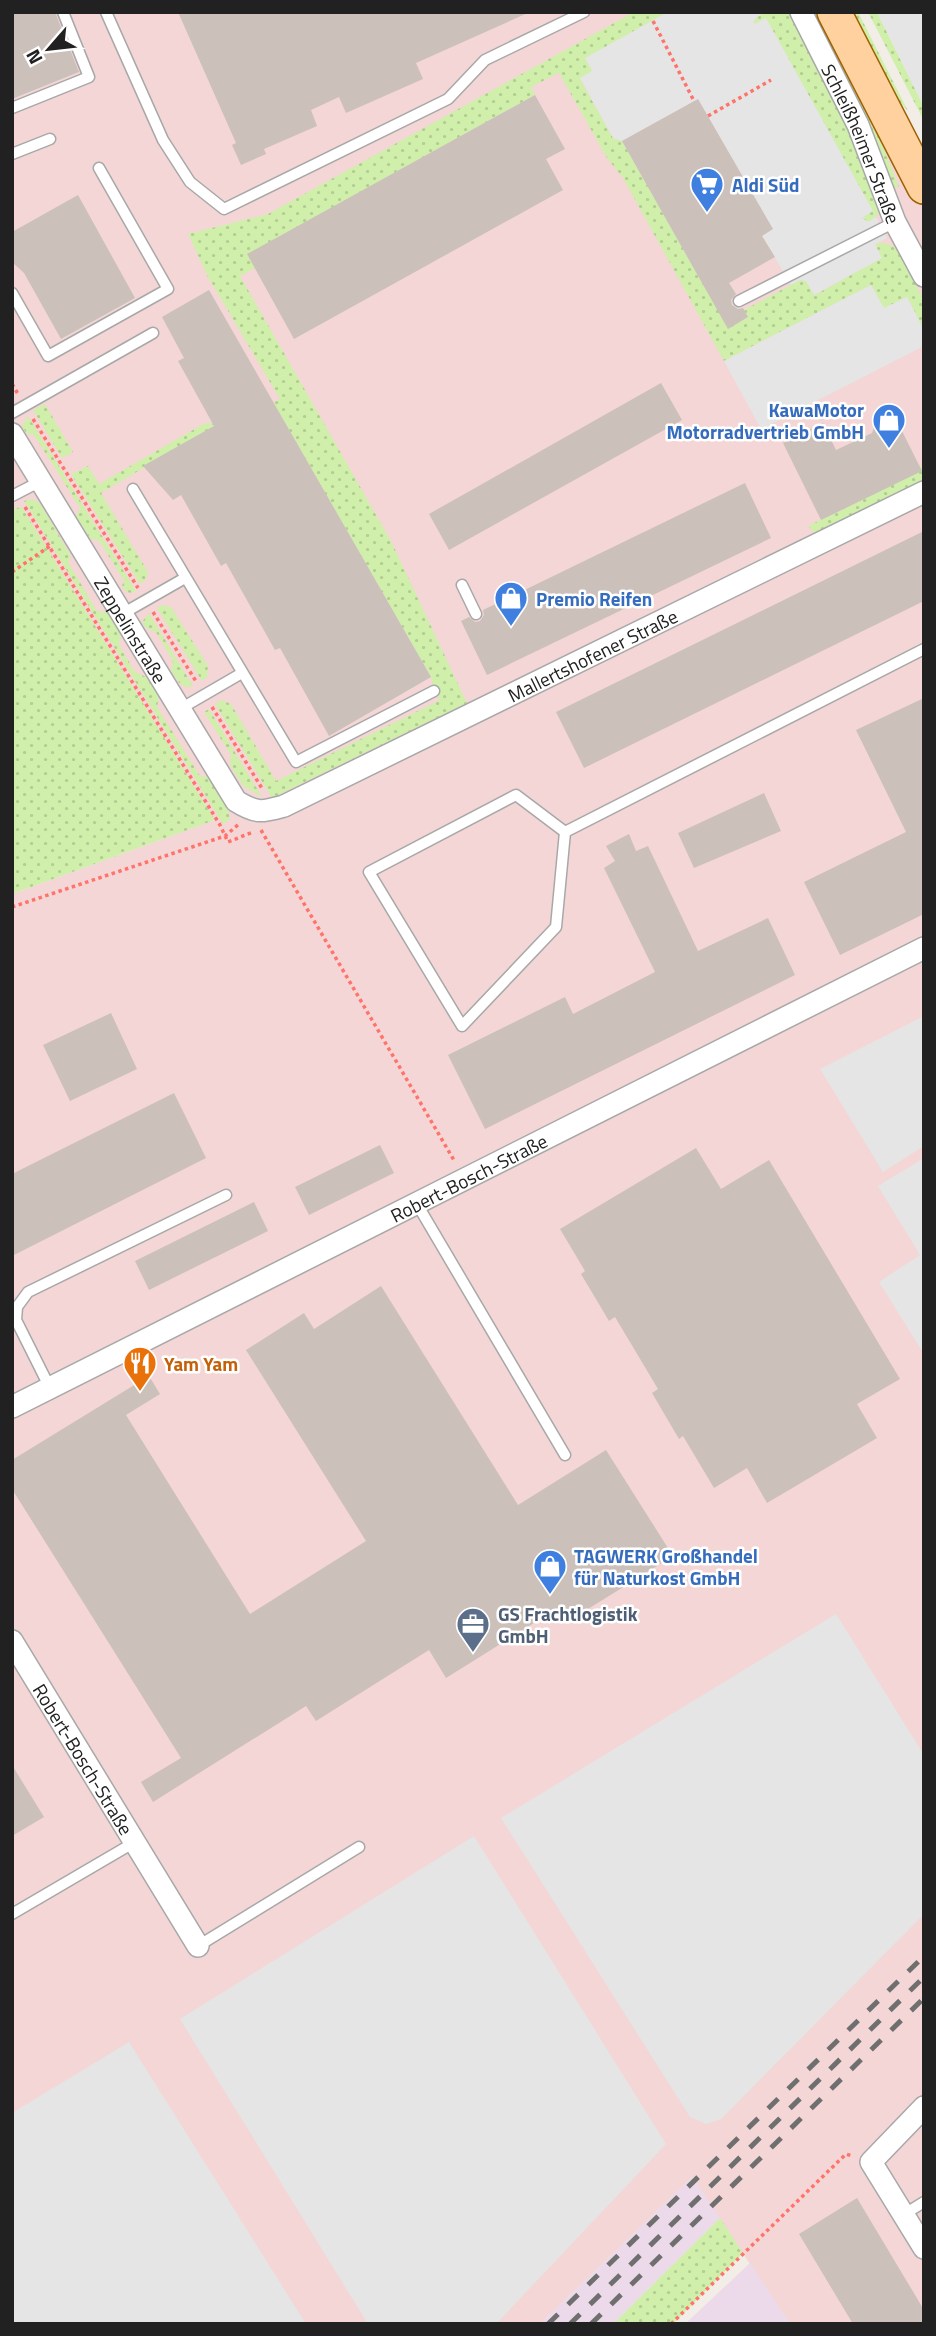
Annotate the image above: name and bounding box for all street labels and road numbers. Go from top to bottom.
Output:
street label: Schleißheimer Straße [815,58,909,228]
street label: Zeppelinstraße [88,571,175,688]
street label: Mallertshofener Straße [502,601,682,709]
street label: Robert-Bosch-Straße [385,1126,552,1229]
street label: Robert-Bosch-Straße [27,1678,141,1840]

